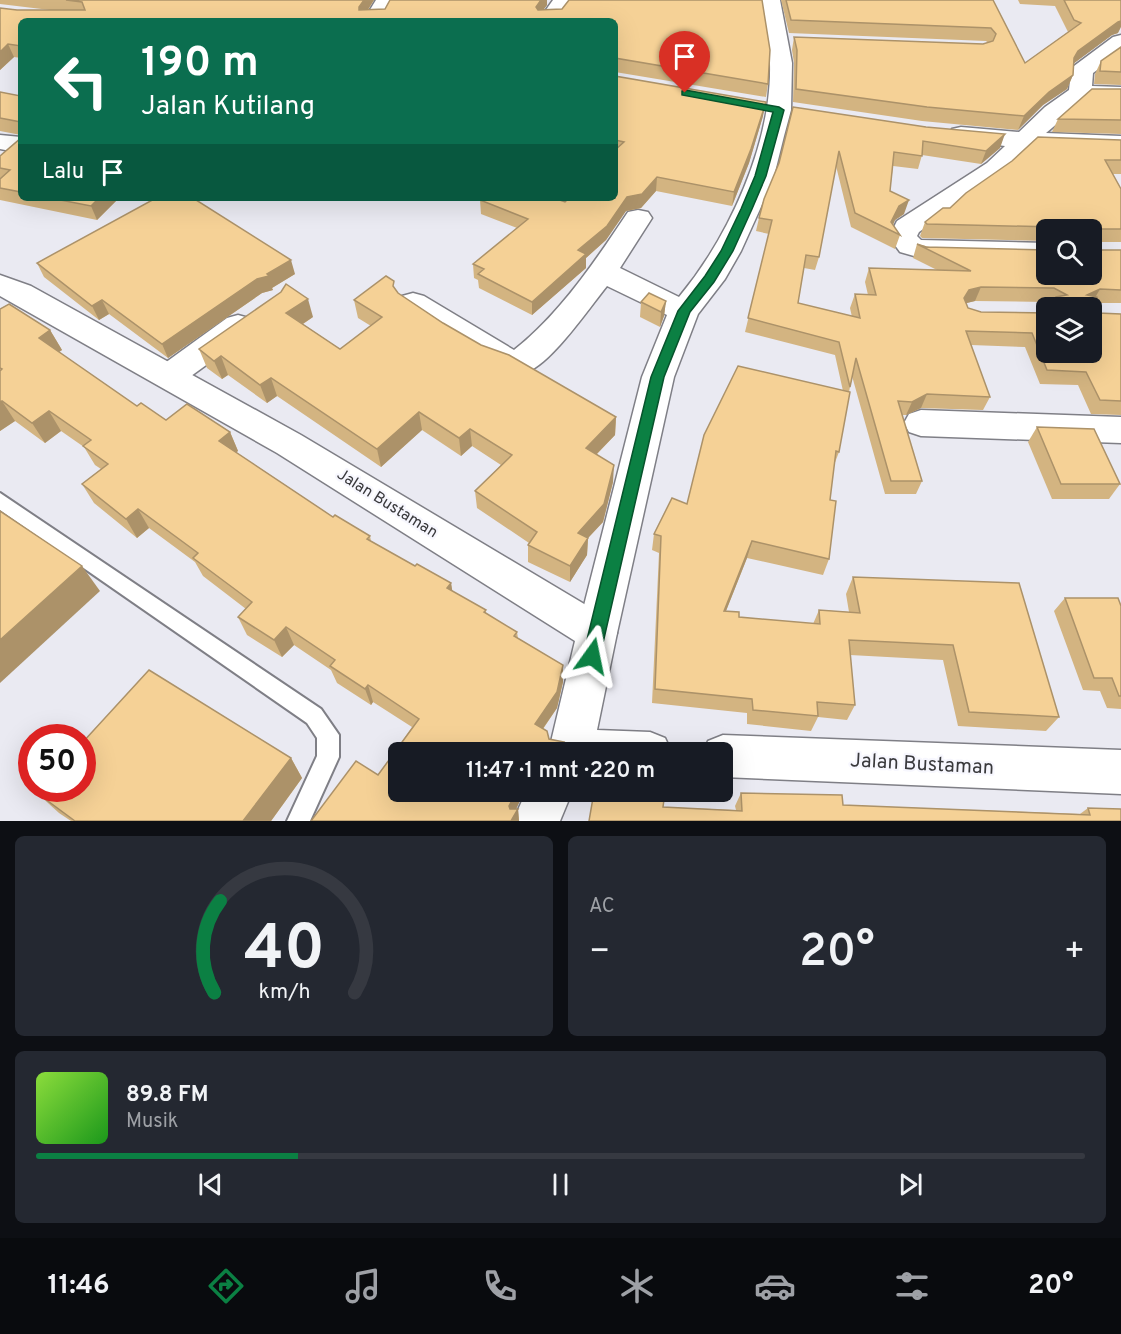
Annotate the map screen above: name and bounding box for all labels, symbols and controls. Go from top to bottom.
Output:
pin [659,31,710,93]
text: 190 m [141,38,259,91]
icon: arrive [668,40,701,73]
icon: left [42,42,120,120]
text: Jalan Kutilang [141,90,315,124]
icon: arrive [96,156,129,189]
text: Lalu [42,159,84,186]
map controls [1036,219,1102,363]
button: search [1036,219,1102,285]
button: layers [1036,297,1102,363]
street label: Jalan Bustaman [333,465,441,543]
position arrow [560,624,624,688]
speed limit sign: 50 [18,724,96,802]
street label: Jalan Bustaman [849,748,995,782]
text: 11:47 · 1 mnt · 220 m [466,758,655,785]
text: AC [589,894,615,920]
text: 40 [243,912,325,991]
text: 20° [799,925,875,982]
text: − [589,932,610,974]
text: + [1064,932,1085,974]
text: km/h [258,979,310,1006]
text: 89.8 FM [126,1082,208,1109]
text: Musik [126,1109,178,1135]
icon: previous [194,1168,227,1201]
icon: pause [544,1168,577,1201]
icon: next [894,1168,927,1201]
icon: directions [205,1265,247,1307]
icon: music [342,1265,384,1307]
icon: phone [479,1265,521,1307]
icon: climate [616,1265,658,1307]
icon: car [754,1265,796,1307]
icon: filters [891,1265,933,1307]
text: 11:46 [48,1269,110,1303]
text: 20° [1028,1269,1073,1303]

